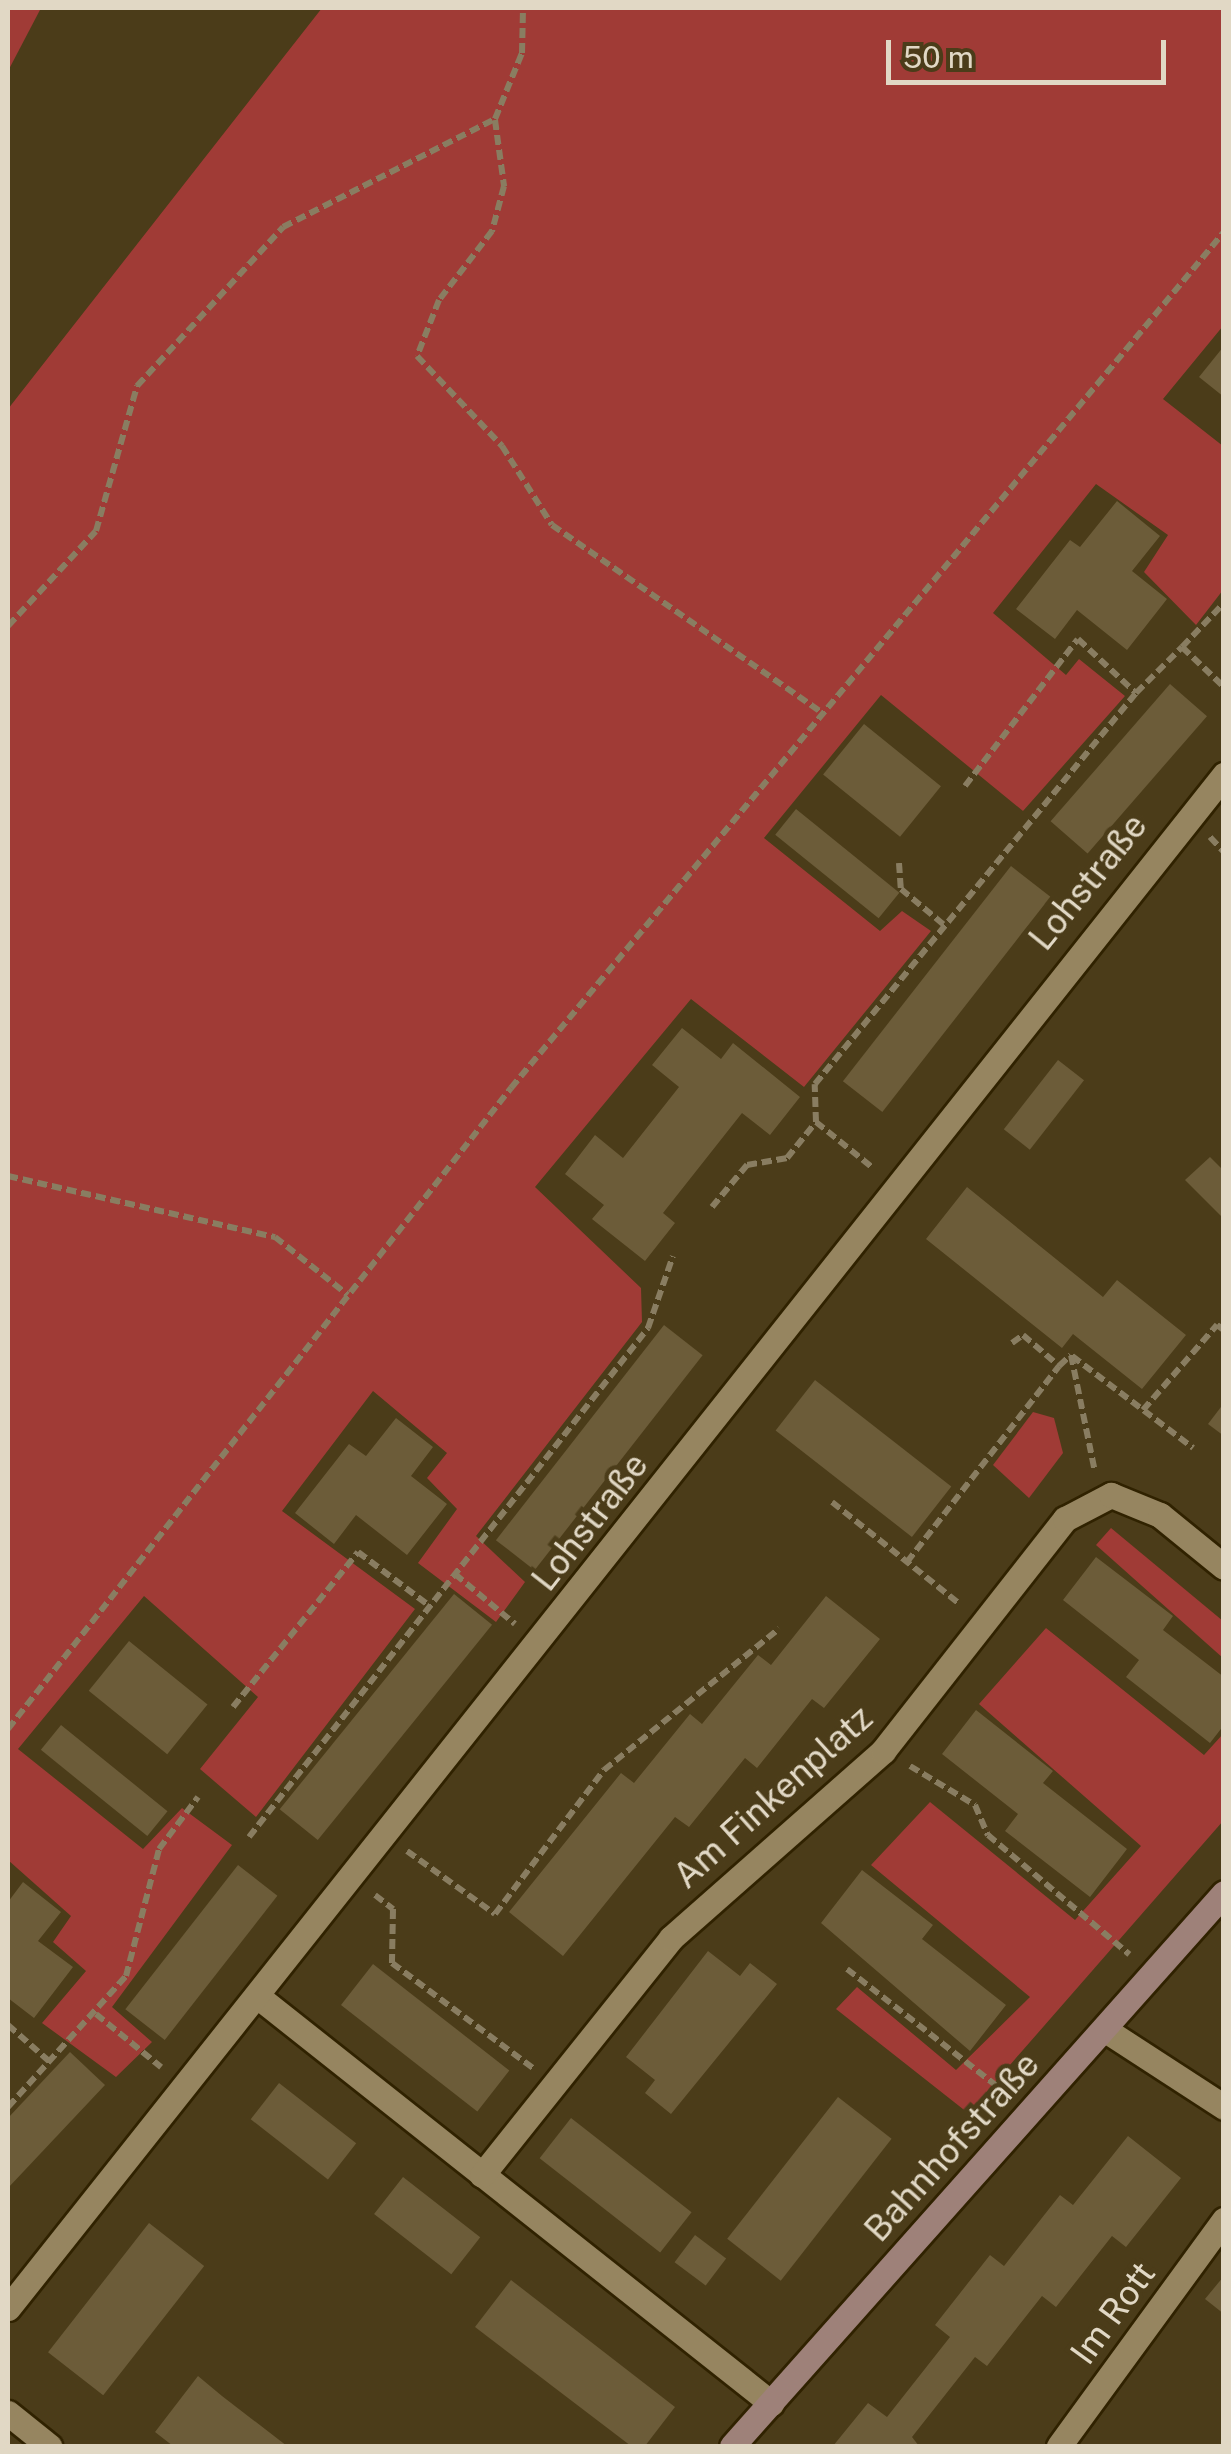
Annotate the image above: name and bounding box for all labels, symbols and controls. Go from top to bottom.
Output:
scale bar [891,20,1171,82]
text: 50 m [903,39,974,75]
street label: Lohstraße [1020,805,1156,959]
street label: Lohstraße [523,1445,657,1599]
street label: Am Finkenplatz [665,1697,881,1897]
street label: Bahnhofstraße [856,2044,1048,2250]
street label: Im Rott [1062,2254,1164,2372]

